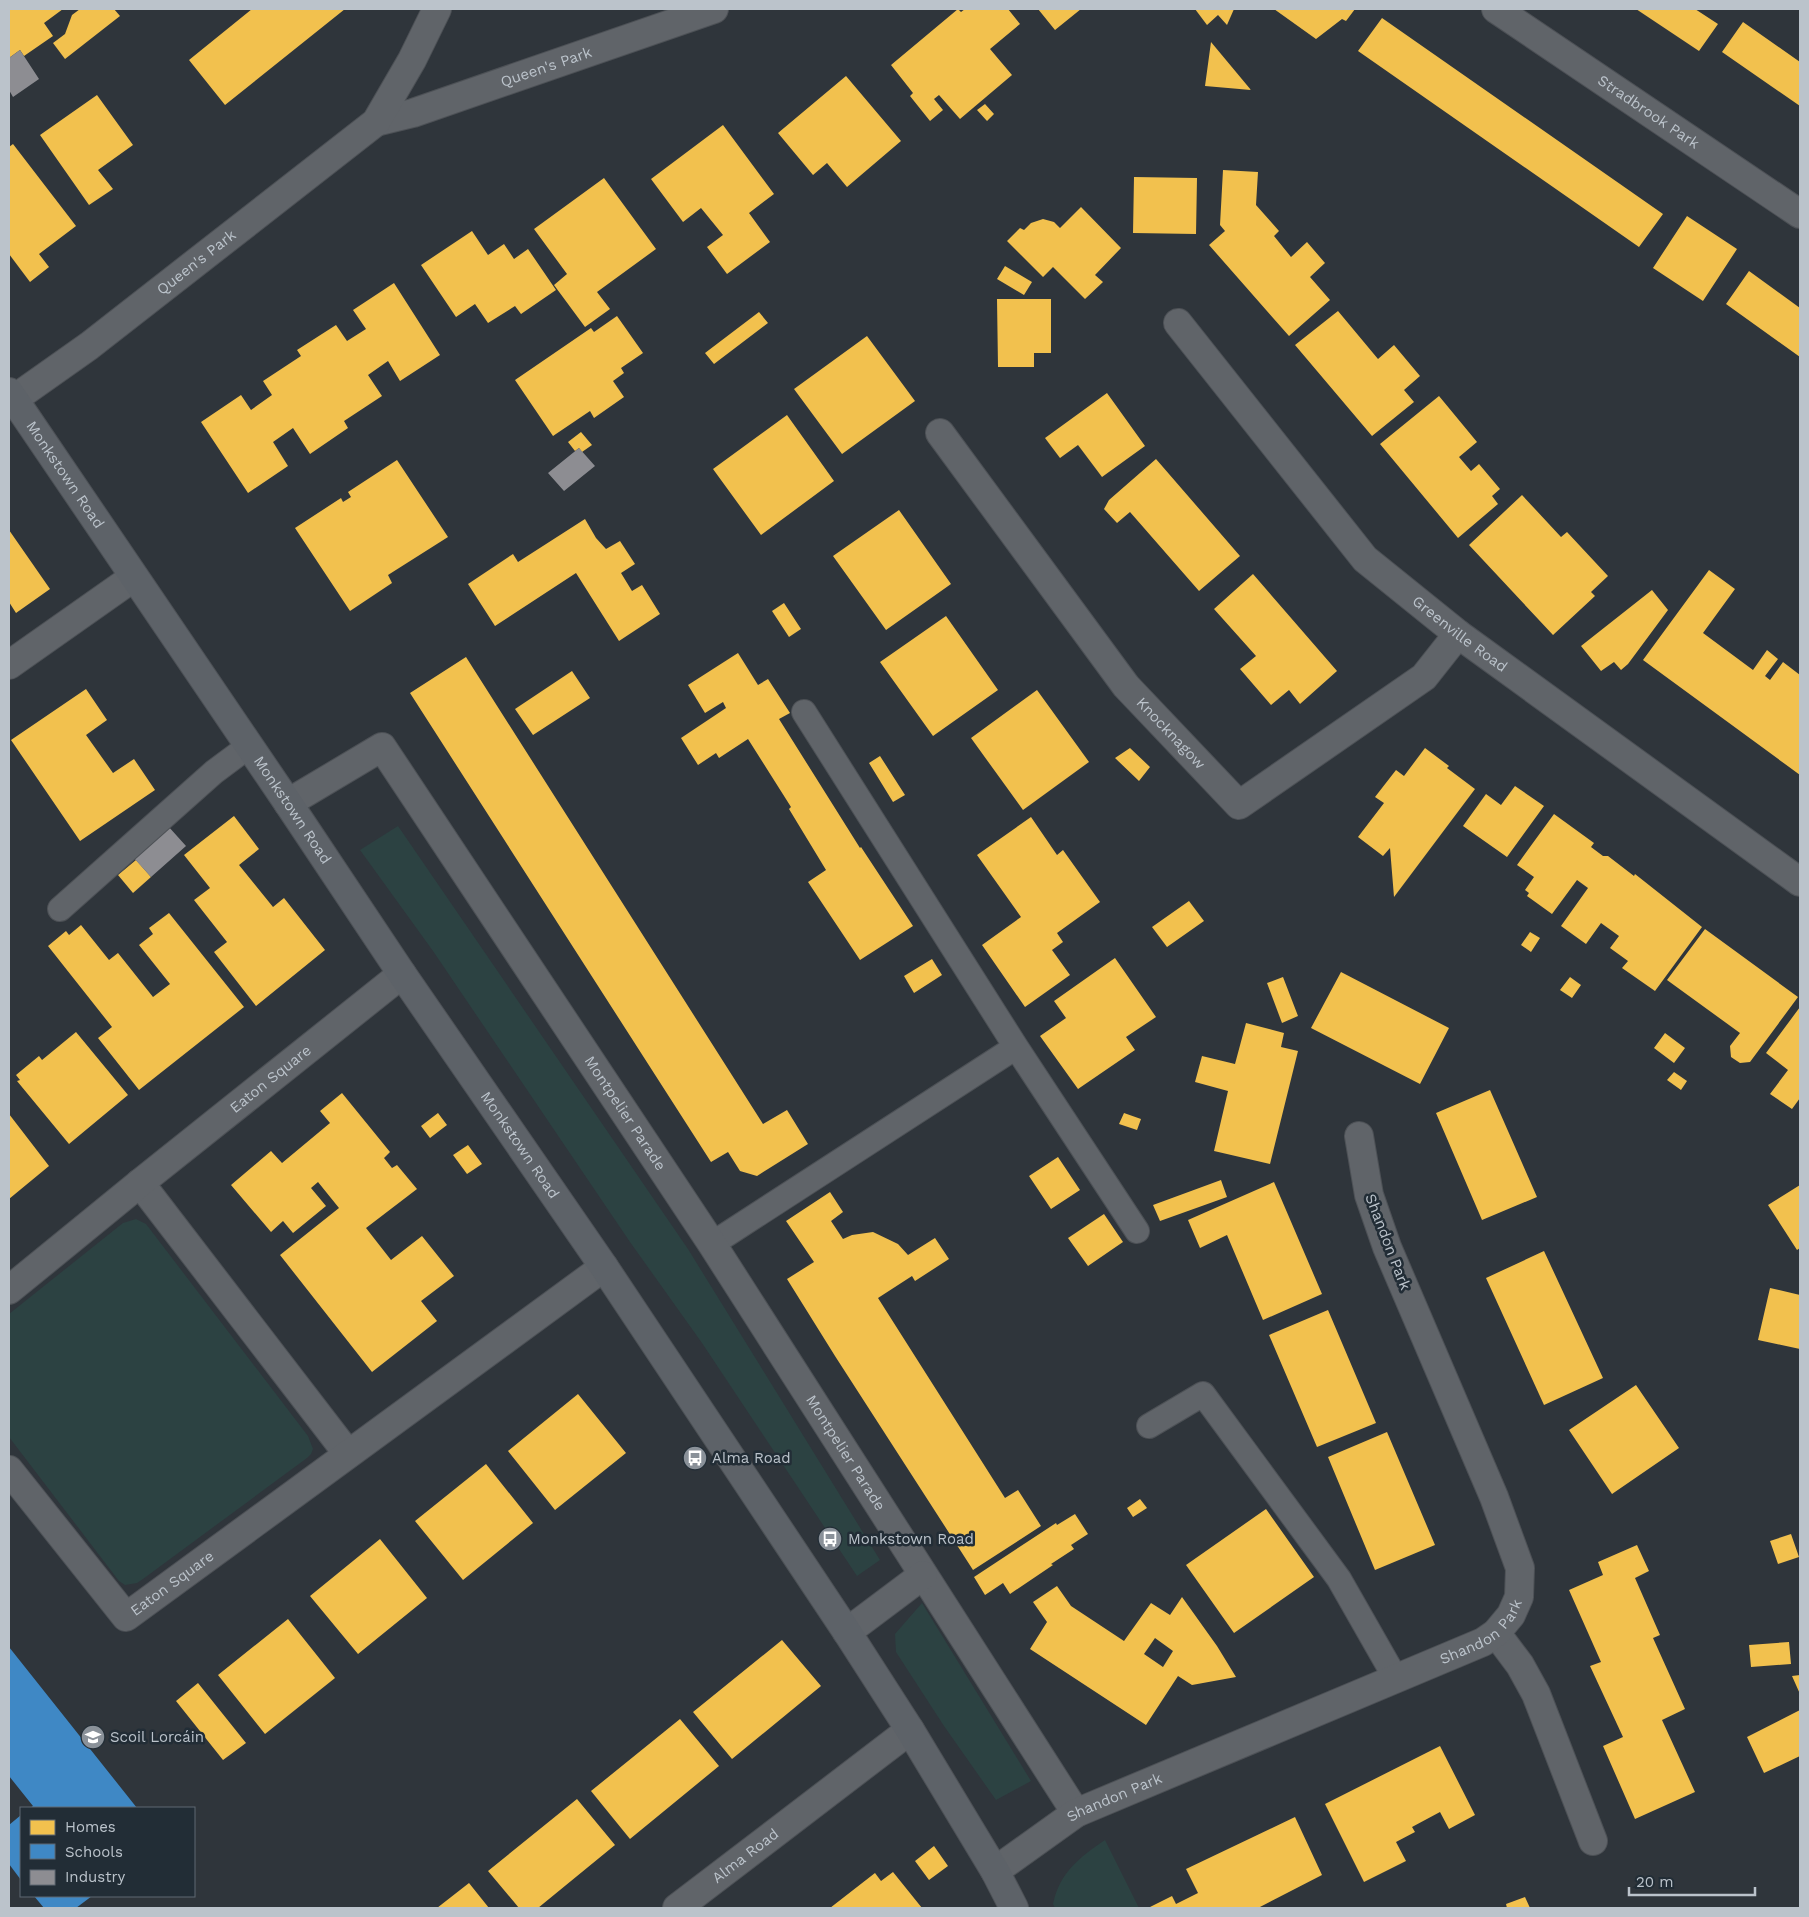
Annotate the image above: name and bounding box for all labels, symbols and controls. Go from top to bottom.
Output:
street label: Queen's Park [498,43,595,91]
street label: Stradbrook Park [1594,71,1703,153]
street label: Queen's Park [153,225,240,299]
street label: Monkstown Road [22,418,108,532]
street label: Greenville Road [1409,592,1511,676]
street label: Knocknagow [1132,694,1209,773]
street label: Monkstown Road [250,753,335,867]
street label: Eaton Square [226,1041,315,1117]
street label: Montpelier Parade [581,1053,670,1174]
street label: Monkstown Road [477,1088,563,1202]
street label: Shandon Park [1361,1191,1415,1293]
street label: Montpelier Parade [802,1392,889,1514]
bus stop icon: Alma Road [682,1445,708,1471]
place label: Alma Road [712,1449,791,1467]
bus stop icon: Monkstown Road [817,1526,843,1552]
place label: Monkstown Road [848,1530,974,1548]
street label: Eaton Square [127,1547,217,1620]
street label: Shandon Park [1437,1596,1526,1668]
school or university icon: Scoil Lorcáin [80,1724,106,1750]
place label: Scoil Lorcáin [110,1728,204,1746]
street label: Shandon Park [1063,1769,1165,1826]
legend [20,1807,195,1897]
text: Homes [65,1818,116,1836]
street label: Alma Road [709,1825,782,1887]
text: Schools [65,1843,123,1861]
scale bar [1629,1864,1755,1896]
text: Industry [65,1868,126,1886]
text: 20 m [1636,1873,1674,1891]

